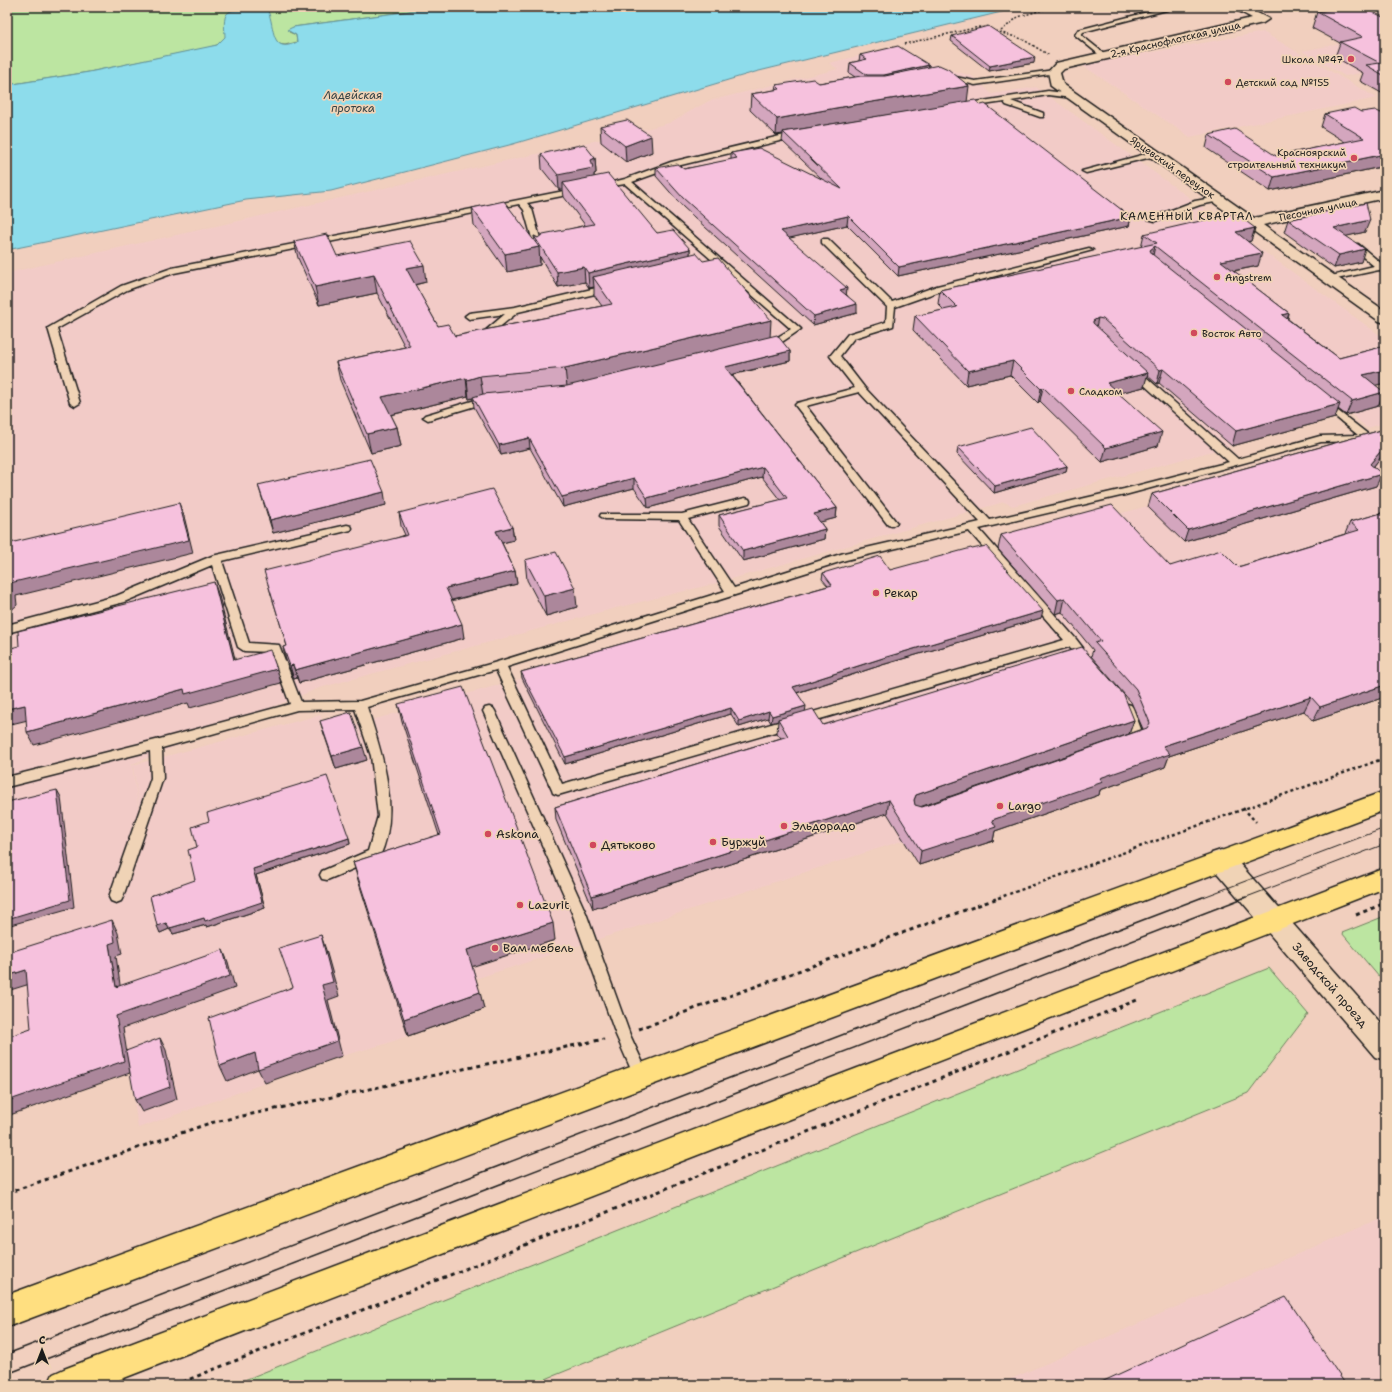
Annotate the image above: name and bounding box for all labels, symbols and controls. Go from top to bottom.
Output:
street label: 2-я Краснофлотская улица [1109,18,1242,61]
place label: Школа №47 [1282,53,1343,66]
marker: Школа №47 [1346,54,1356,64]
place label: Детский сад №155 [1236,76,1329,89]
marker: Детский сад №155 [1223,77,1233,87]
water label: Ладейская протока [323,88,382,116]
street label: Ярцевский переулок [1128,133,1218,202]
place label: Красноярский строительный техникум [1228,146,1346,171]
marker: Красноярский строительный техникум [1349,153,1359,163]
street label: Песочная улица [1278,195,1359,224]
district label: КАМЕННЫЙ КВАРТАЛ [1120,208,1254,224]
place label: Angstrem [1225,271,1272,284]
marker: Angstrem [1212,272,1222,282]
place label: Восток Авто [1202,327,1262,340]
marker: Восток Авто [1189,328,1199,338]
place label: Сладком [1079,385,1122,398]
marker: Сладком [1066,386,1076,396]
place label: Рекар [884,585,918,601]
marker: Рекар [871,588,881,598]
place label: Largo [1008,798,1041,814]
marker: Largo [995,801,1005,811]
place label: Эльдорадо [792,818,855,834]
marker: Эльдорадо [779,821,789,831]
place label: Askona [496,826,539,842]
marker: Askona [483,829,493,839]
place label: Буржуй [721,834,766,850]
place label: Дятьково [601,837,656,853]
marker: Буржуй [708,837,718,847]
marker: Дятьково [588,840,598,850]
place label: Lazurit [528,897,569,913]
marker: Lazurit [515,900,525,910]
street label: Заводской проезд [1289,939,1372,1031]
place label: Вам мебель [503,940,574,956]
marker: Вам мебель [490,943,500,953]
north arrow [22,1330,62,1370]
text: С [39,1333,46,1348]

